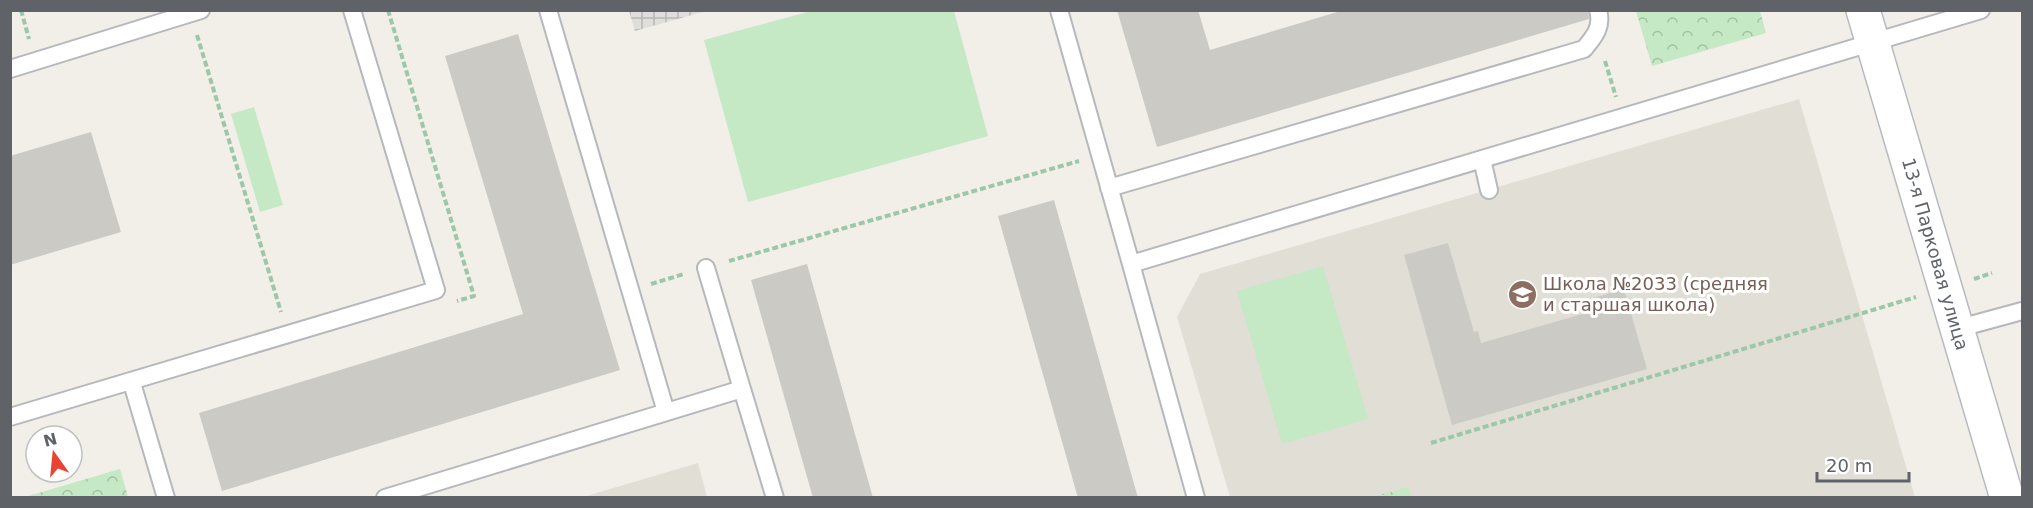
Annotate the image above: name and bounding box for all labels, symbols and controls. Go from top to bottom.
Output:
street label: 13-я Парковая улица [1898,155,1973,352]
place label: Школа №2033 (средняя и старшая школа) [1543,273,1768,315]
school or university icon: Школа №2033 (средняя и старшая школа) [1506,278,1538,310]
north arrow [24,424,84,484]
text: N [41,429,59,451]
scale bar [1817,445,1908,483]
text: 20 m [1826,455,1872,476]

